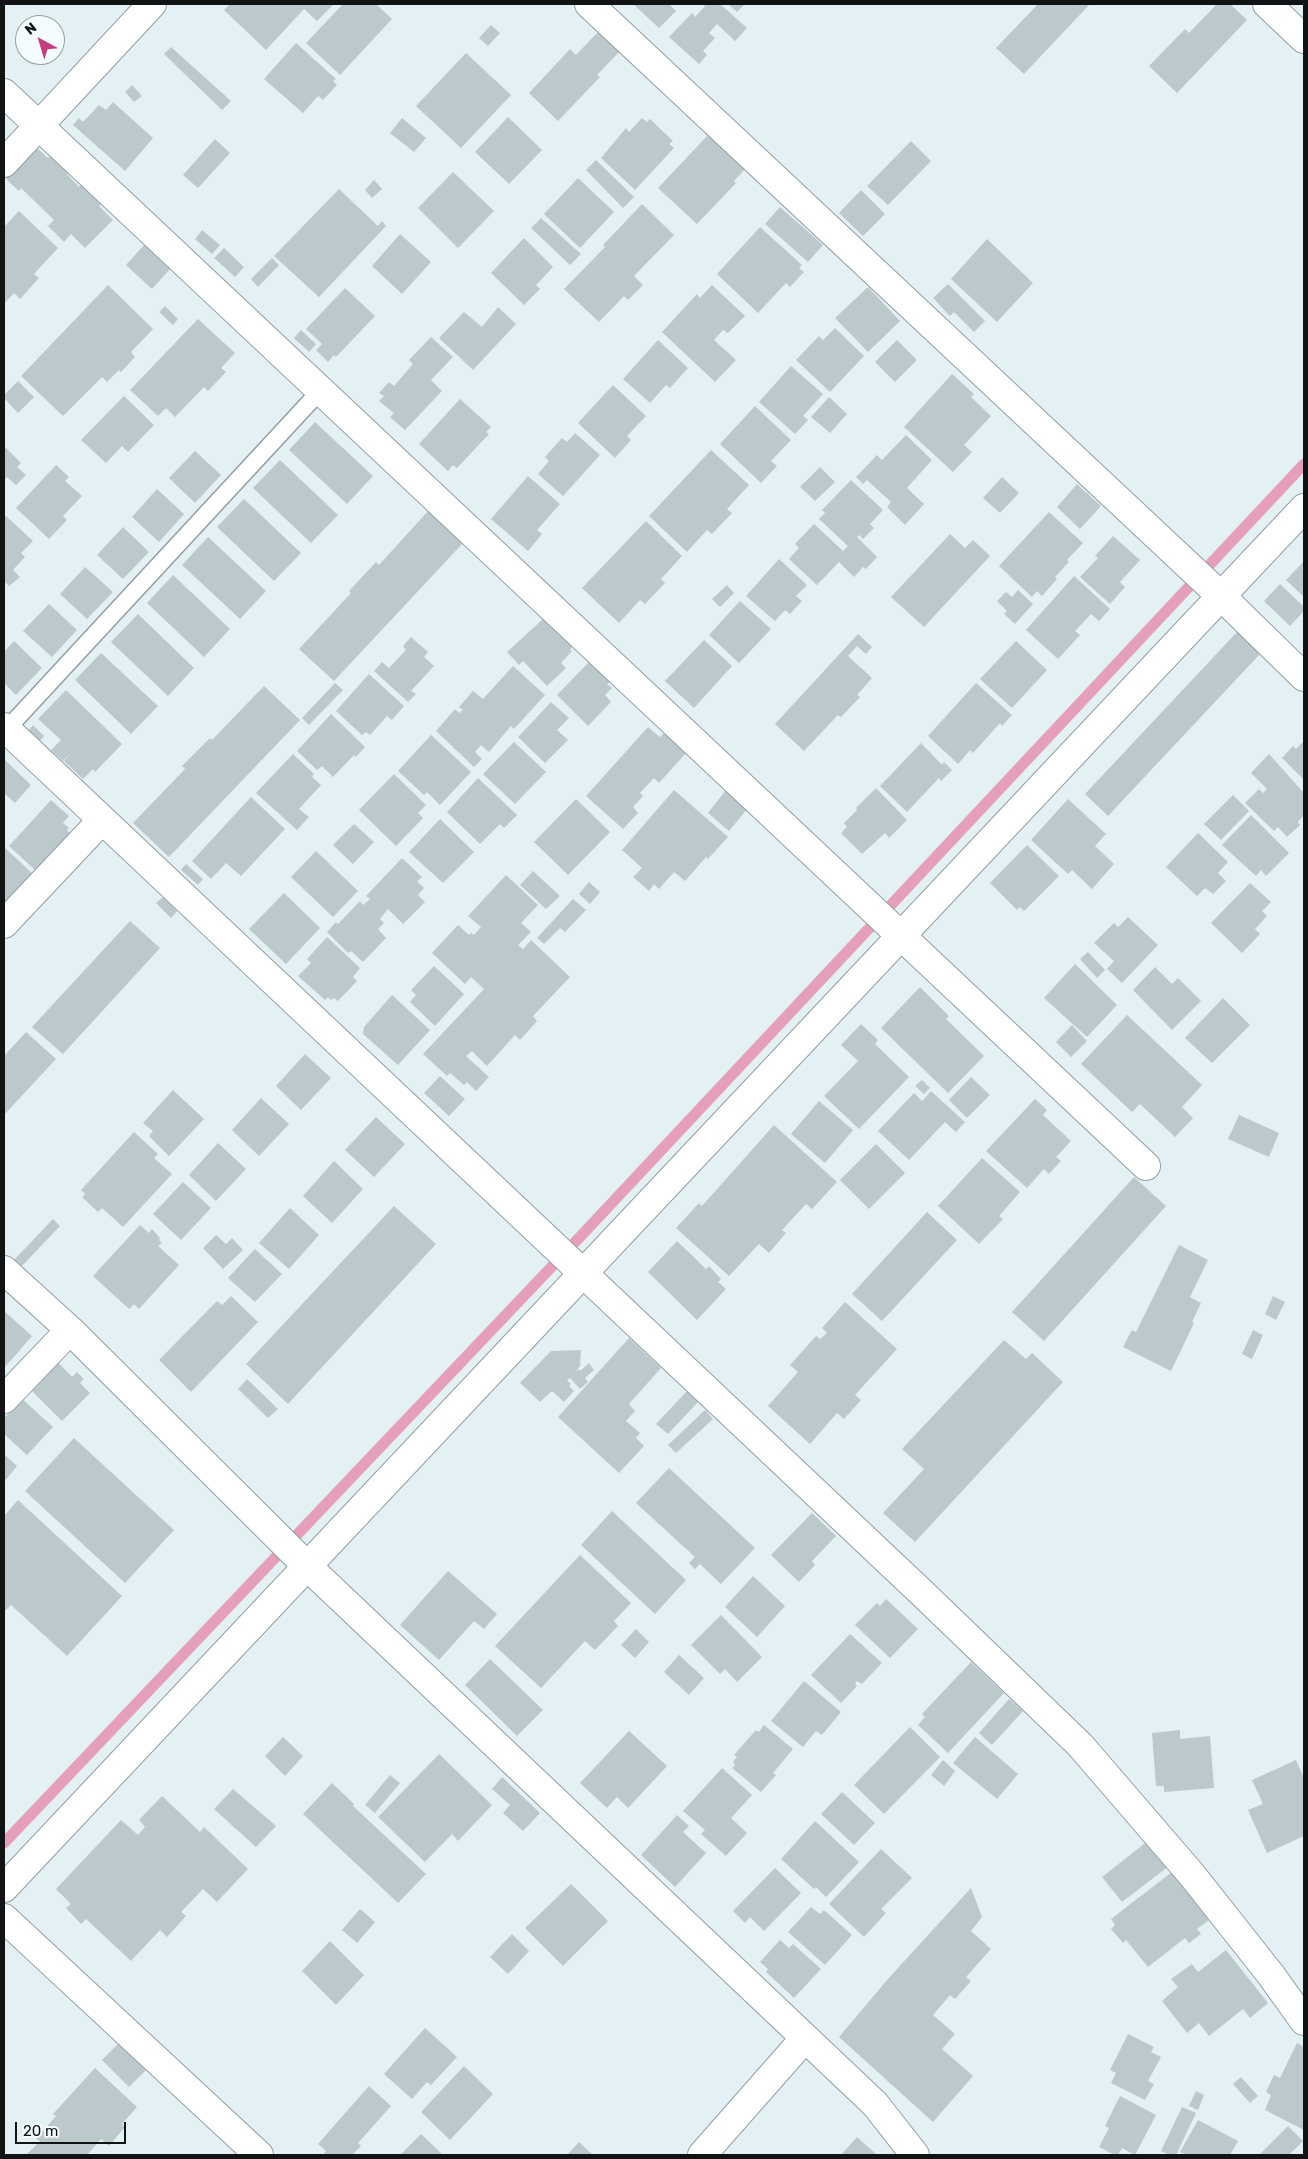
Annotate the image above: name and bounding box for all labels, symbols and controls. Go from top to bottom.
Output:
north arrow [15,15,65,65]
text: N [22,19,40,39]
scale bar [18,2112,129,2144]
text: 20 m [23,2122,58,2140]

